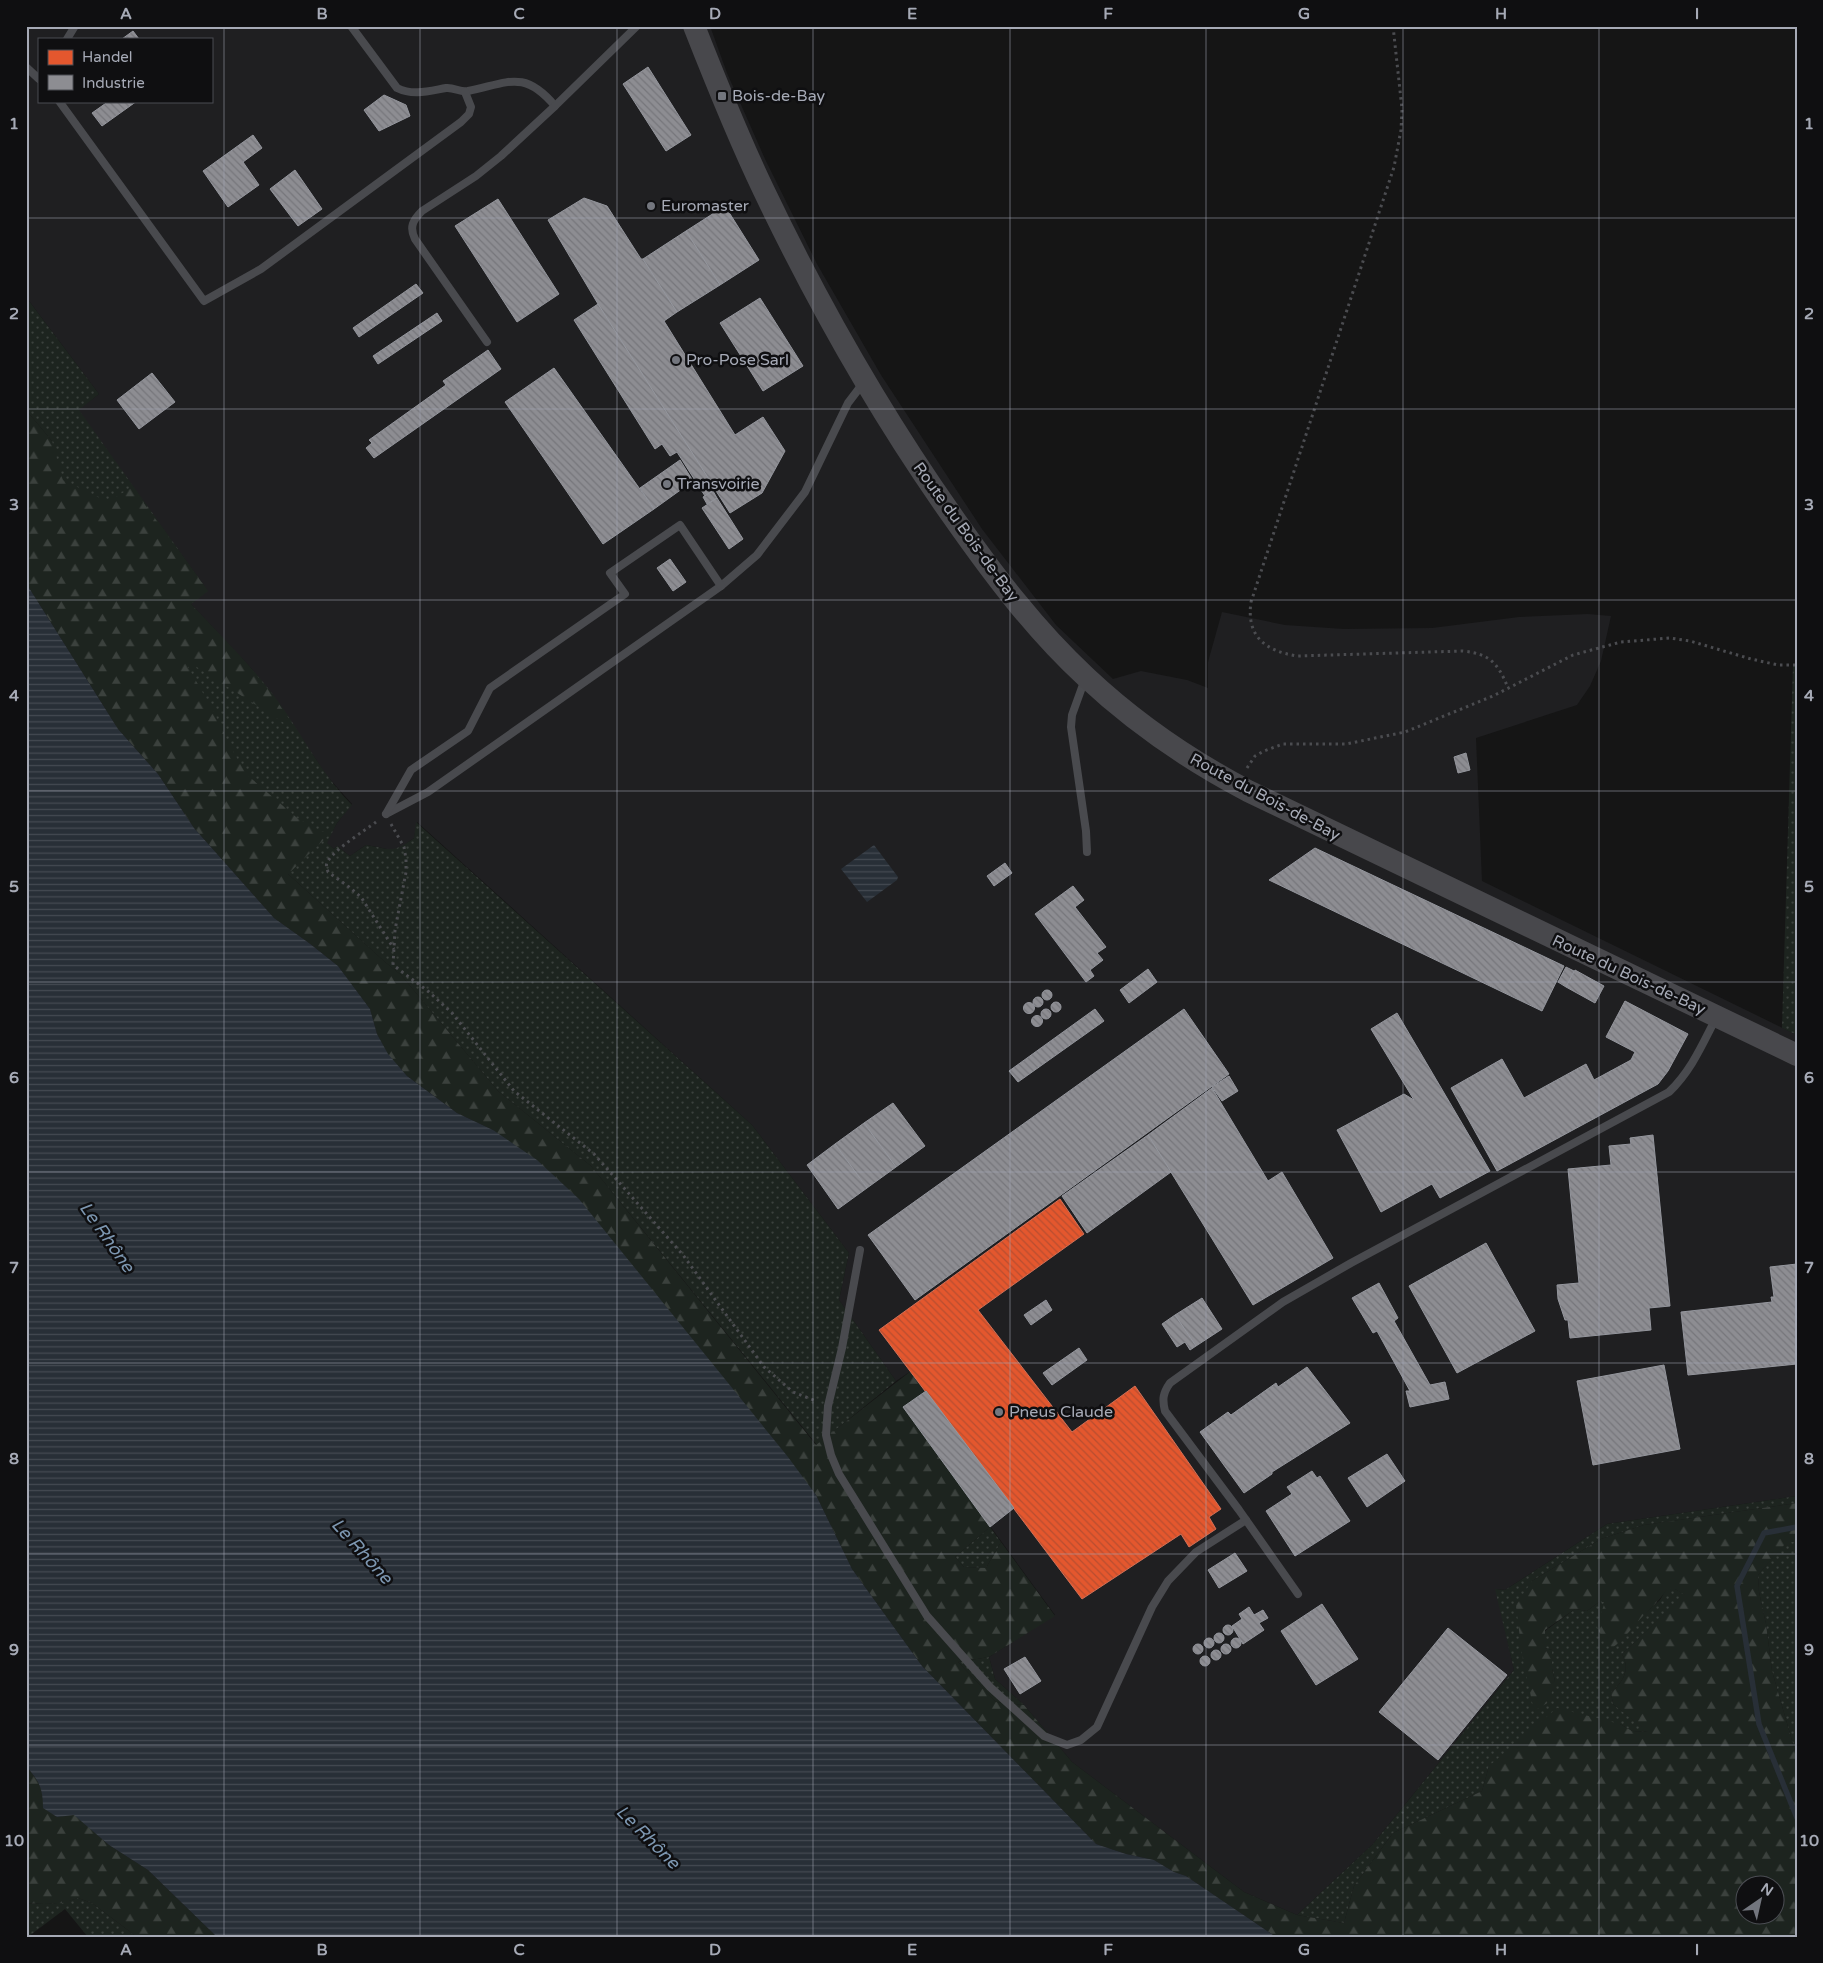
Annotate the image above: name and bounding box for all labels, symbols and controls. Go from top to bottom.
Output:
text: A [120,4,132,24]
text: B [316,4,328,24]
text: C [513,4,525,24]
text: D [709,4,721,24]
text: E [907,4,917,24]
text: F [1103,4,1113,24]
text: G [1298,4,1310,24]
text: H [1495,4,1507,24]
text: I [1695,4,1699,24]
legend [38,38,212,102]
text: Handel [82,48,133,66]
text: Industrie [82,74,145,92]
place label: Bois-de-Bay [732,86,826,106]
marker: Bois-de-Bay [716,90,728,102]
text: 1 [9,114,19,134]
text: 1 [1804,114,1814,134]
place label: Euromaster [661,196,750,216]
marker: Euromaster [645,200,657,212]
text: 2 [9,304,19,324]
text: 2 [1804,304,1814,324]
place label: Pro-Pose Sarl [686,350,789,370]
marker: Pro-Pose Sarl [670,354,682,366]
street label: Route du Bois-de-Bay [909,458,1023,606]
place label: Transvoirie [677,474,760,494]
marker: Transvoirie [661,478,673,490]
text: 3 [9,495,19,515]
text: 3 [1804,495,1814,515]
text: 4 [9,686,19,706]
text: 4 [1804,686,1814,706]
street label: Route du Bois-de-Bay [1186,749,1344,845]
text: 5 [9,877,19,897]
text: 5 [1804,877,1814,897]
street label: Route du Bois-de-Bay [1549,931,1709,1020]
text: 6 [9,1068,19,1088]
text: 6 [1804,1068,1814,1088]
water label: Le Rhône [75,1197,140,1277]
text: 7 [9,1258,19,1278]
text: 7 [1804,1258,1814,1278]
place label: Pneus Claude [1009,1402,1113,1422]
marker: Pneus Claude [993,1406,1005,1418]
text: 8 [9,1449,19,1469]
text: 8 [1804,1449,1814,1469]
water label: Le Rhône [327,1514,398,1589]
text: 9 [9,1640,19,1660]
text: 9 [1804,1640,1814,1660]
water label: Le Rhône [612,1801,685,1874]
text: 10 [4,1831,24,1851]
text: 10 [1799,1831,1819,1851]
north arrow [1736,1876,1786,1926]
text: N [1758,1879,1776,1900]
text: A [120,1940,132,1960]
text: B [316,1940,328,1960]
text: C [513,1940,525,1960]
text: D [709,1940,721,1960]
text: E [907,1940,917,1960]
text: F [1103,1940,1113,1960]
text: G [1298,1940,1310,1960]
text: H [1495,1940,1507,1960]
text: I [1695,1940,1699,1960]

